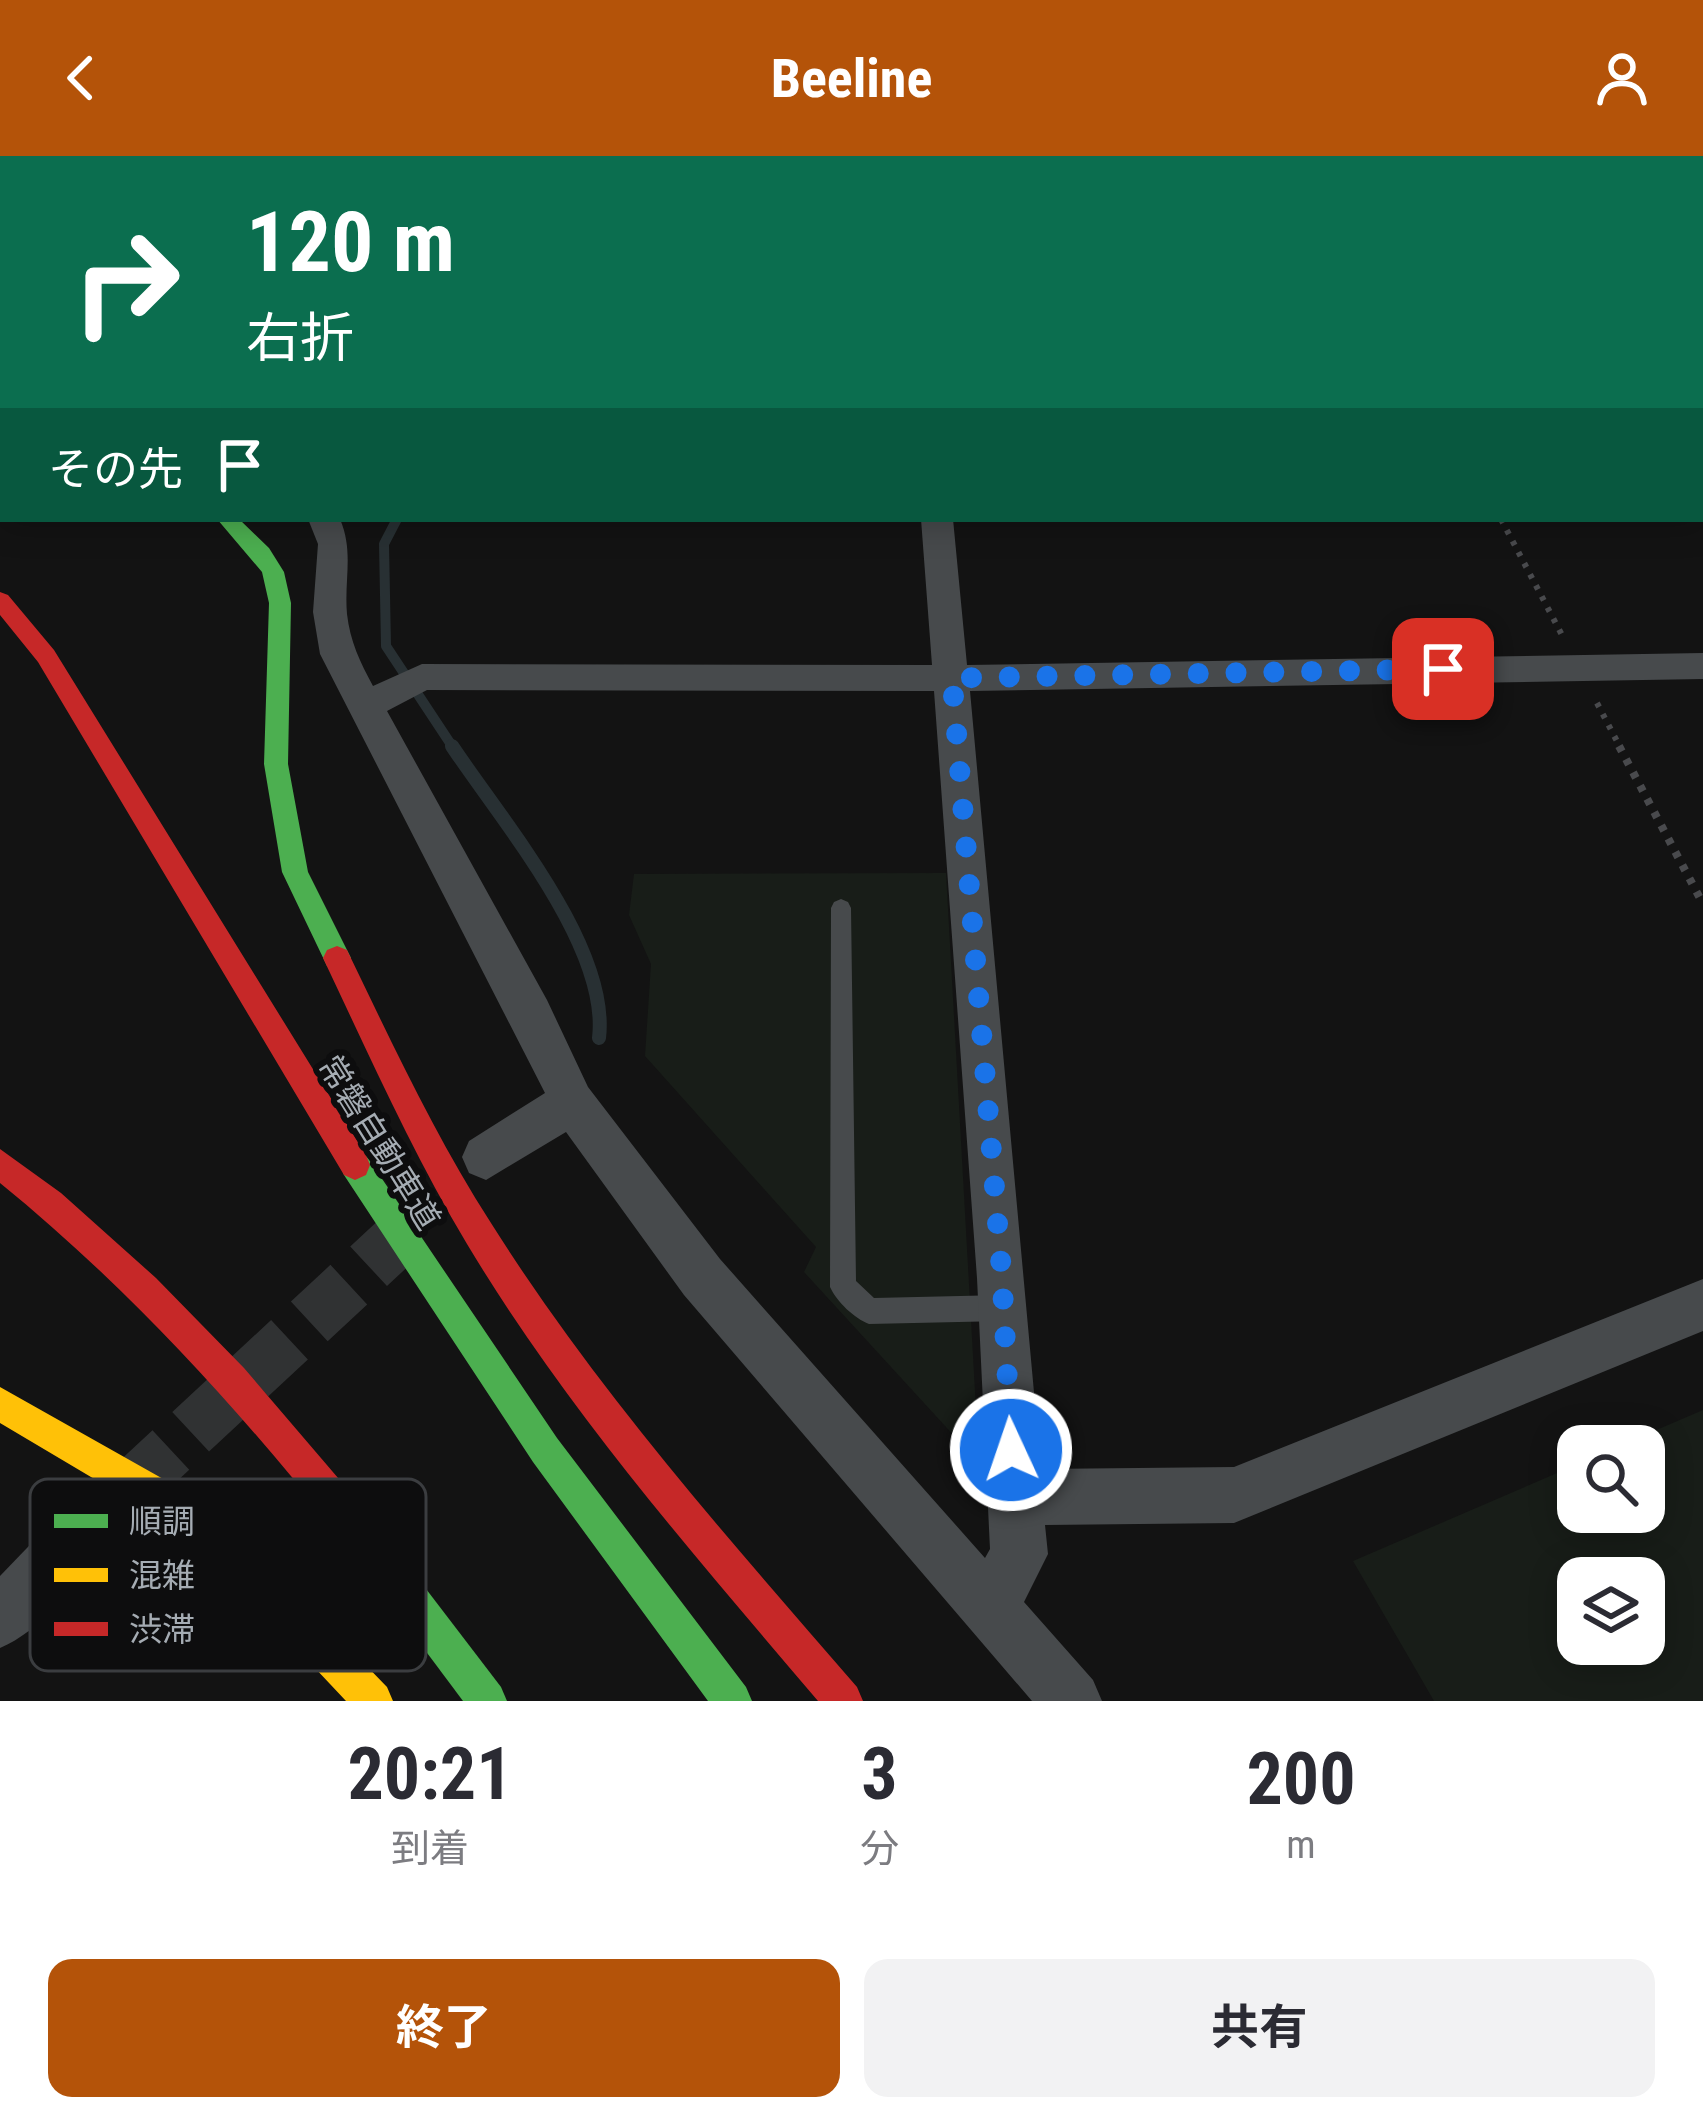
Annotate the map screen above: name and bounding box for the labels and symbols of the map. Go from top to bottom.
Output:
pin [1392,618,1494,720]
street label: 常磐自動車道 [311,1048,449,1237]
position arrow [948,1387,1074,1513]
legend [30,1479,426,1671]
text: 順調 [129,1502,195,1541]
text: 混雑 [129,1556,195,1595]
text: 渋滞 [129,1610,195,1649]

